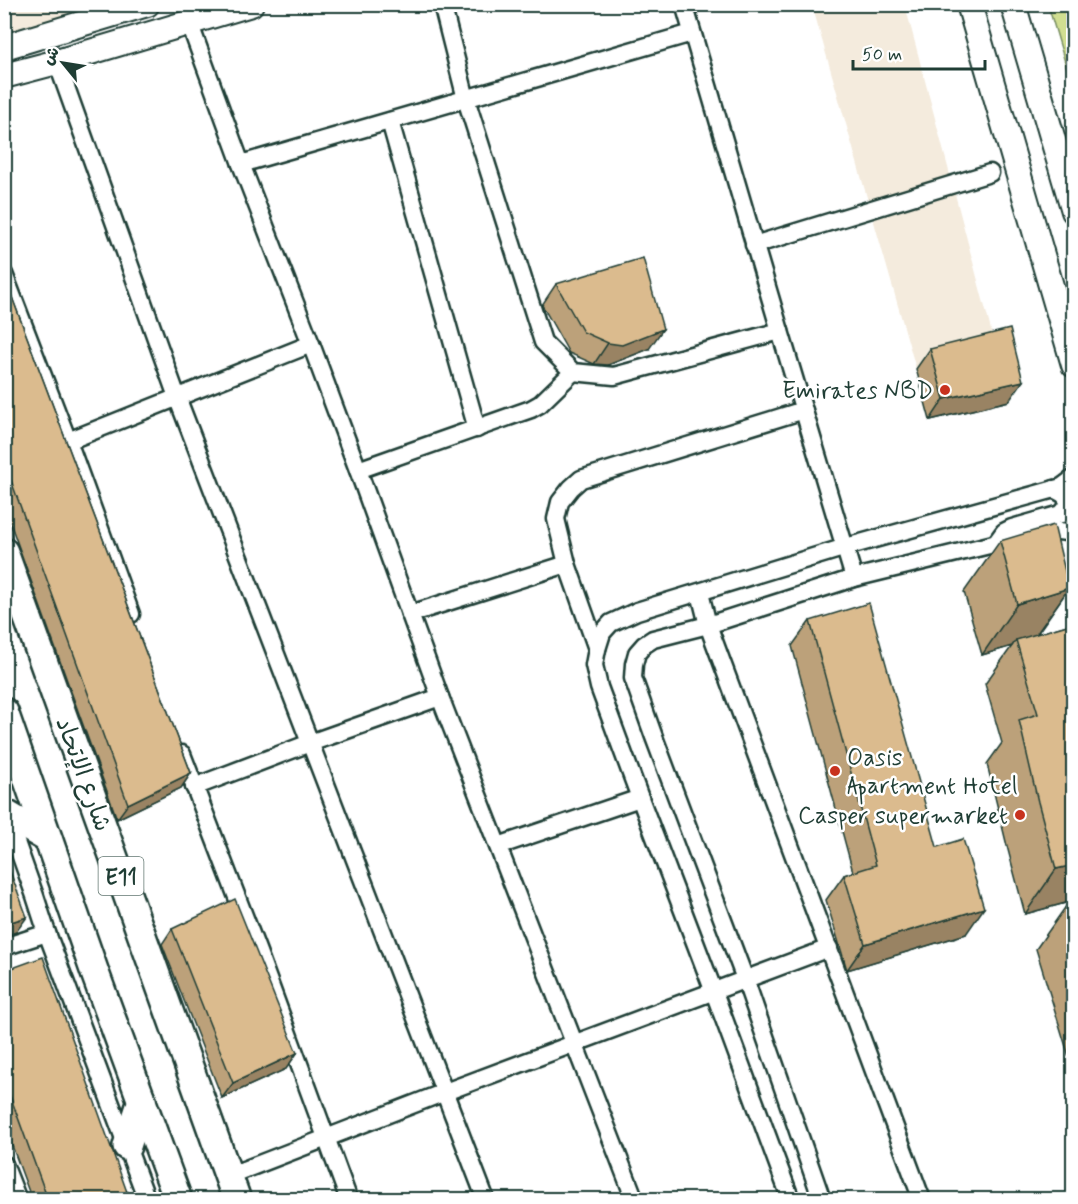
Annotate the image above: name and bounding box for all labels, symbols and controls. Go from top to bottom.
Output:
north arrow [33,33,93,93]
scale bar [853,33,985,71]
text: ش [38,43,65,69]
text: 50 m [862,43,902,67]
place label: Emirates NBD [782,376,933,407]
marker: Emirates NBD [938,383,952,397]
street label: شارع الإتحاد [48,713,118,836]
place label: Oasis Apartment Hotel [847,743,1018,805]
marker: Oasis Apartment Hotel [828,764,842,778]
place label: Casper supermarket [798,801,1008,832]
marker: Casper supermarket [1013,808,1027,822]
road number: E11 [98,857,144,895]

